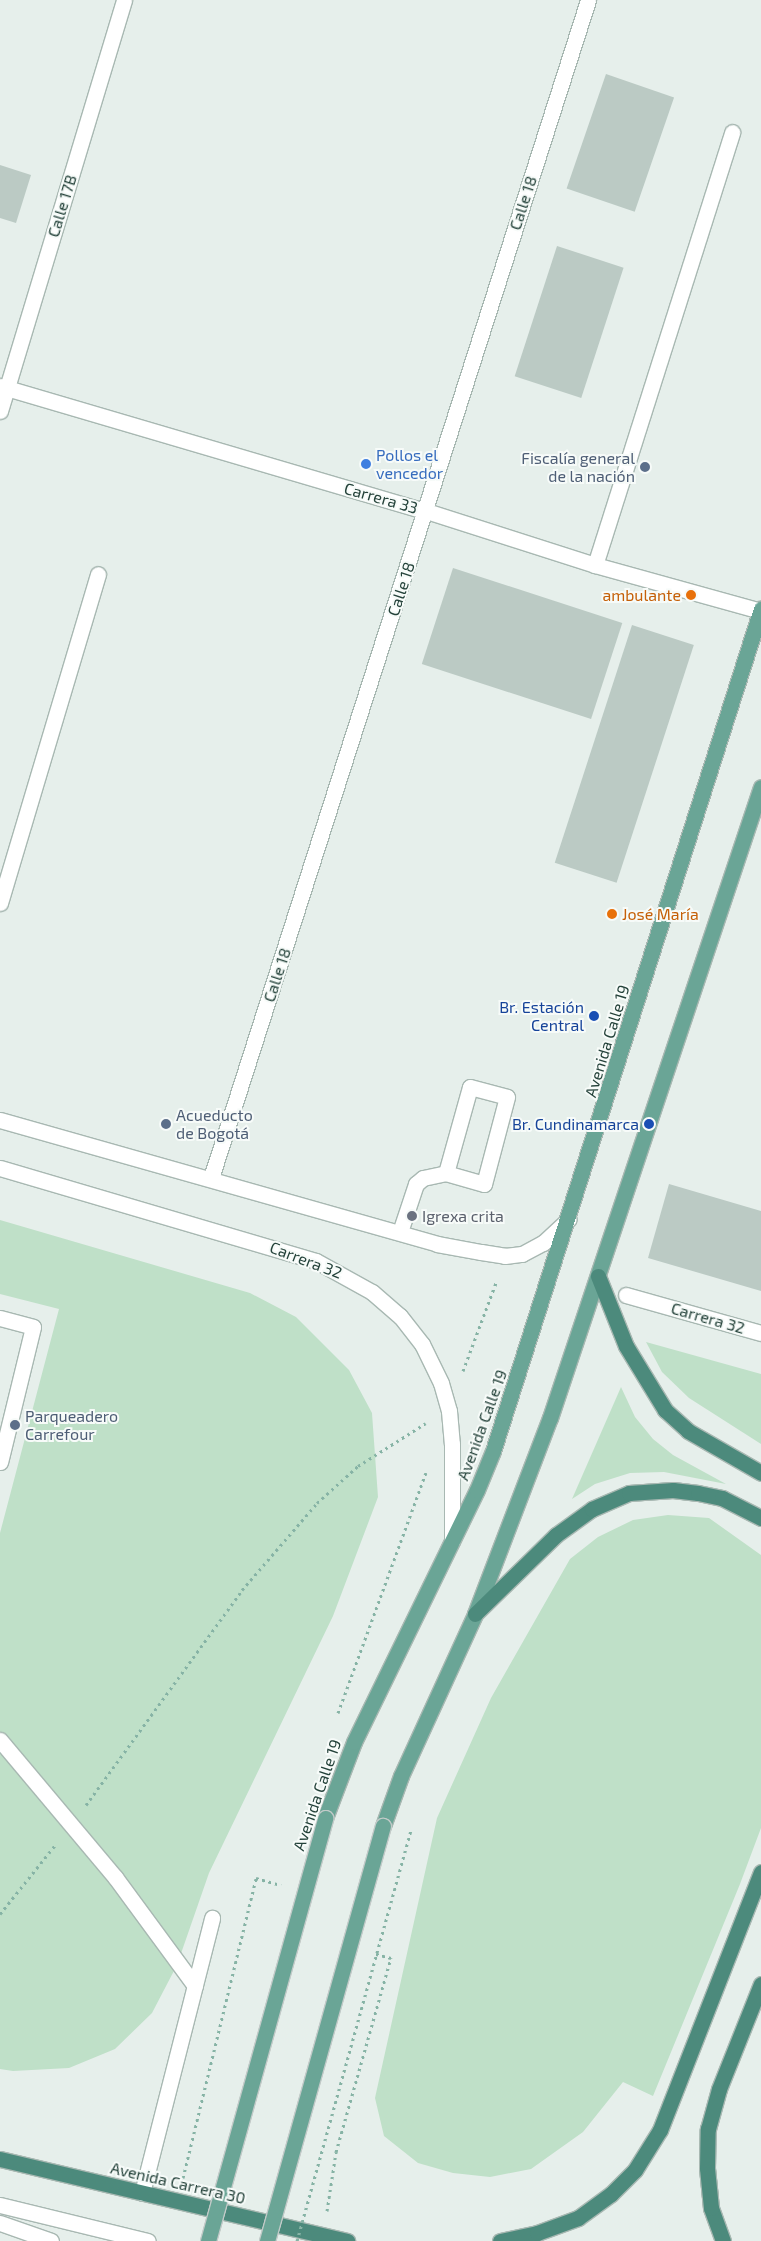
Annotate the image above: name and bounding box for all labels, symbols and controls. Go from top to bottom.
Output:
street label: Calle 17B [43,173,81,239]
street label: Calle 18 [505,174,541,232]
place label: Pollos el vencedor [376,445,443,483]
place label: Fiscalía general de la nación [521,448,635,486]
marker: Pollos el vencedor [360,458,372,470]
marker: Fiscalía general de la nación [639,461,651,473]
street label: Carrera 33 [342,478,420,518]
street label: Calle 18 [383,560,419,618]
place label: ambulante [602,585,681,605]
marker: ambulante [685,589,697,601]
place label: José María [622,904,699,924]
marker: José María [606,908,618,920]
street label: Calle 18 [259,946,295,1004]
street label: Avenida Calle 19 [581,982,633,1100]
place label: Br. Estación Central [499,997,584,1035]
marker: Br. Estación Central [588,1010,600,1022]
place label: Acueducto de Bogotá [176,1105,253,1143]
place label: Br. Cundinamarca [512,1114,639,1134]
marker: Acueducto de Bogotá [160,1118,172,1130]
marker: Br. Cundinamarca [643,1118,655,1130]
place label: Igrexa crita [422,1206,504,1226]
marker: Igrexa crita [406,1210,418,1222]
street label: Carrera 32 [267,1237,345,1283]
street label: Carrera 32 [669,1298,747,1338]
street label: Avenida Calle 19 [453,1367,511,1483]
place label: Parqueadero Carrefour [25,1406,118,1444]
marker: Parqueadero Carrefour [9,1419,21,1431]
street label: Avenida Calle 19 [289,1737,345,1853]
street label: Avenida Carrera 30 [109,2158,247,2208]

